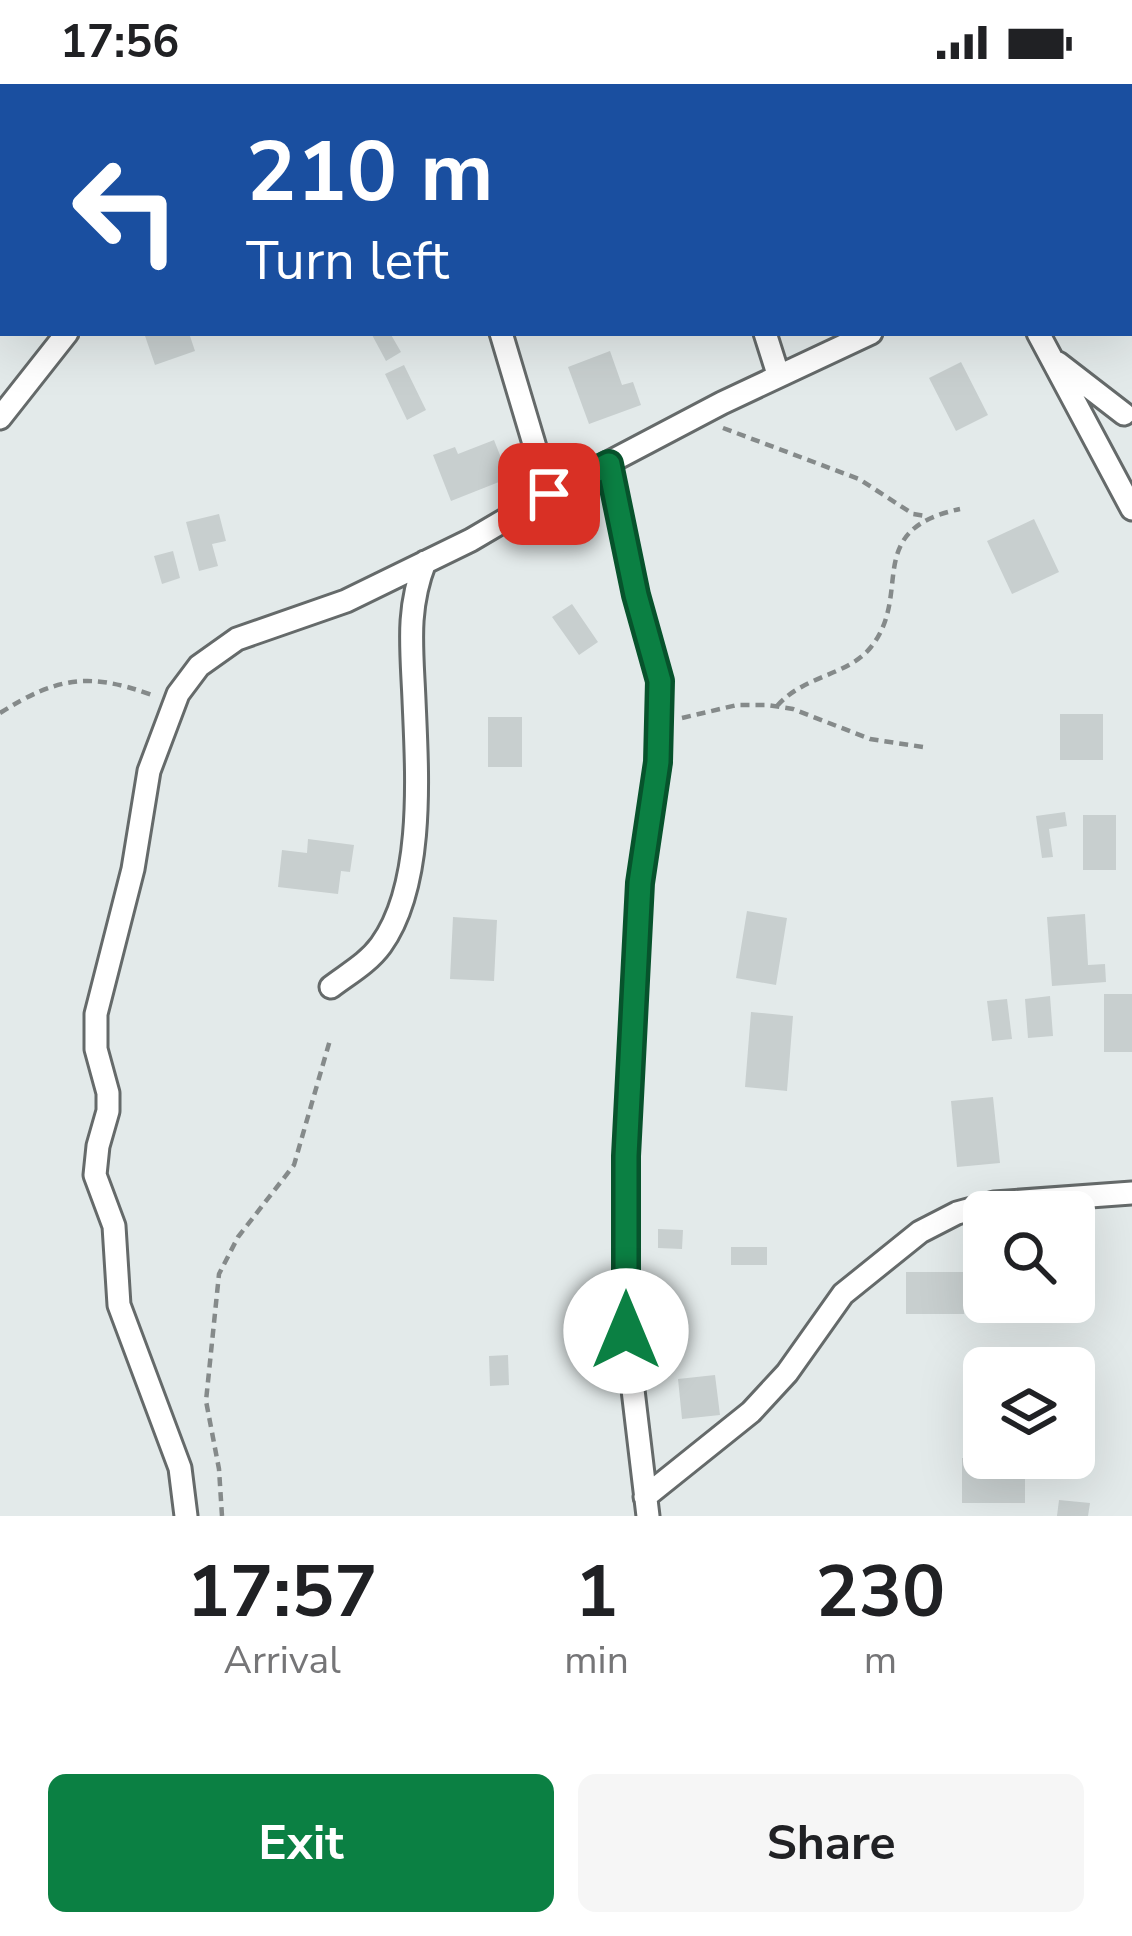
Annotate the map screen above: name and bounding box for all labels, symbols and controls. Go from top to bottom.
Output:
text: 17:56 [60,12,179,73]
text: 210 m [246,115,494,230]
icon: left [48,132,204,288]
text: Turn left [246,224,449,298]
pin [498,443,600,545]
icon: arrive [516,461,582,527]
map controls [963,1191,1095,1479]
button: search [963,1191,1095,1323]
position arrow [563,1268,689,1394]
button: layers [963,1347,1095,1479]
text: 17:57 [187,1543,377,1641]
text: 1 [575,1543,618,1641]
text: 230 [816,1543,945,1641]
text: Arrival [223,1634,341,1687]
text: min [564,1634,629,1687]
text: m [864,1634,897,1687]
button: Exit [48,1774,554,1912]
button: Share [578,1774,1084,1912]

